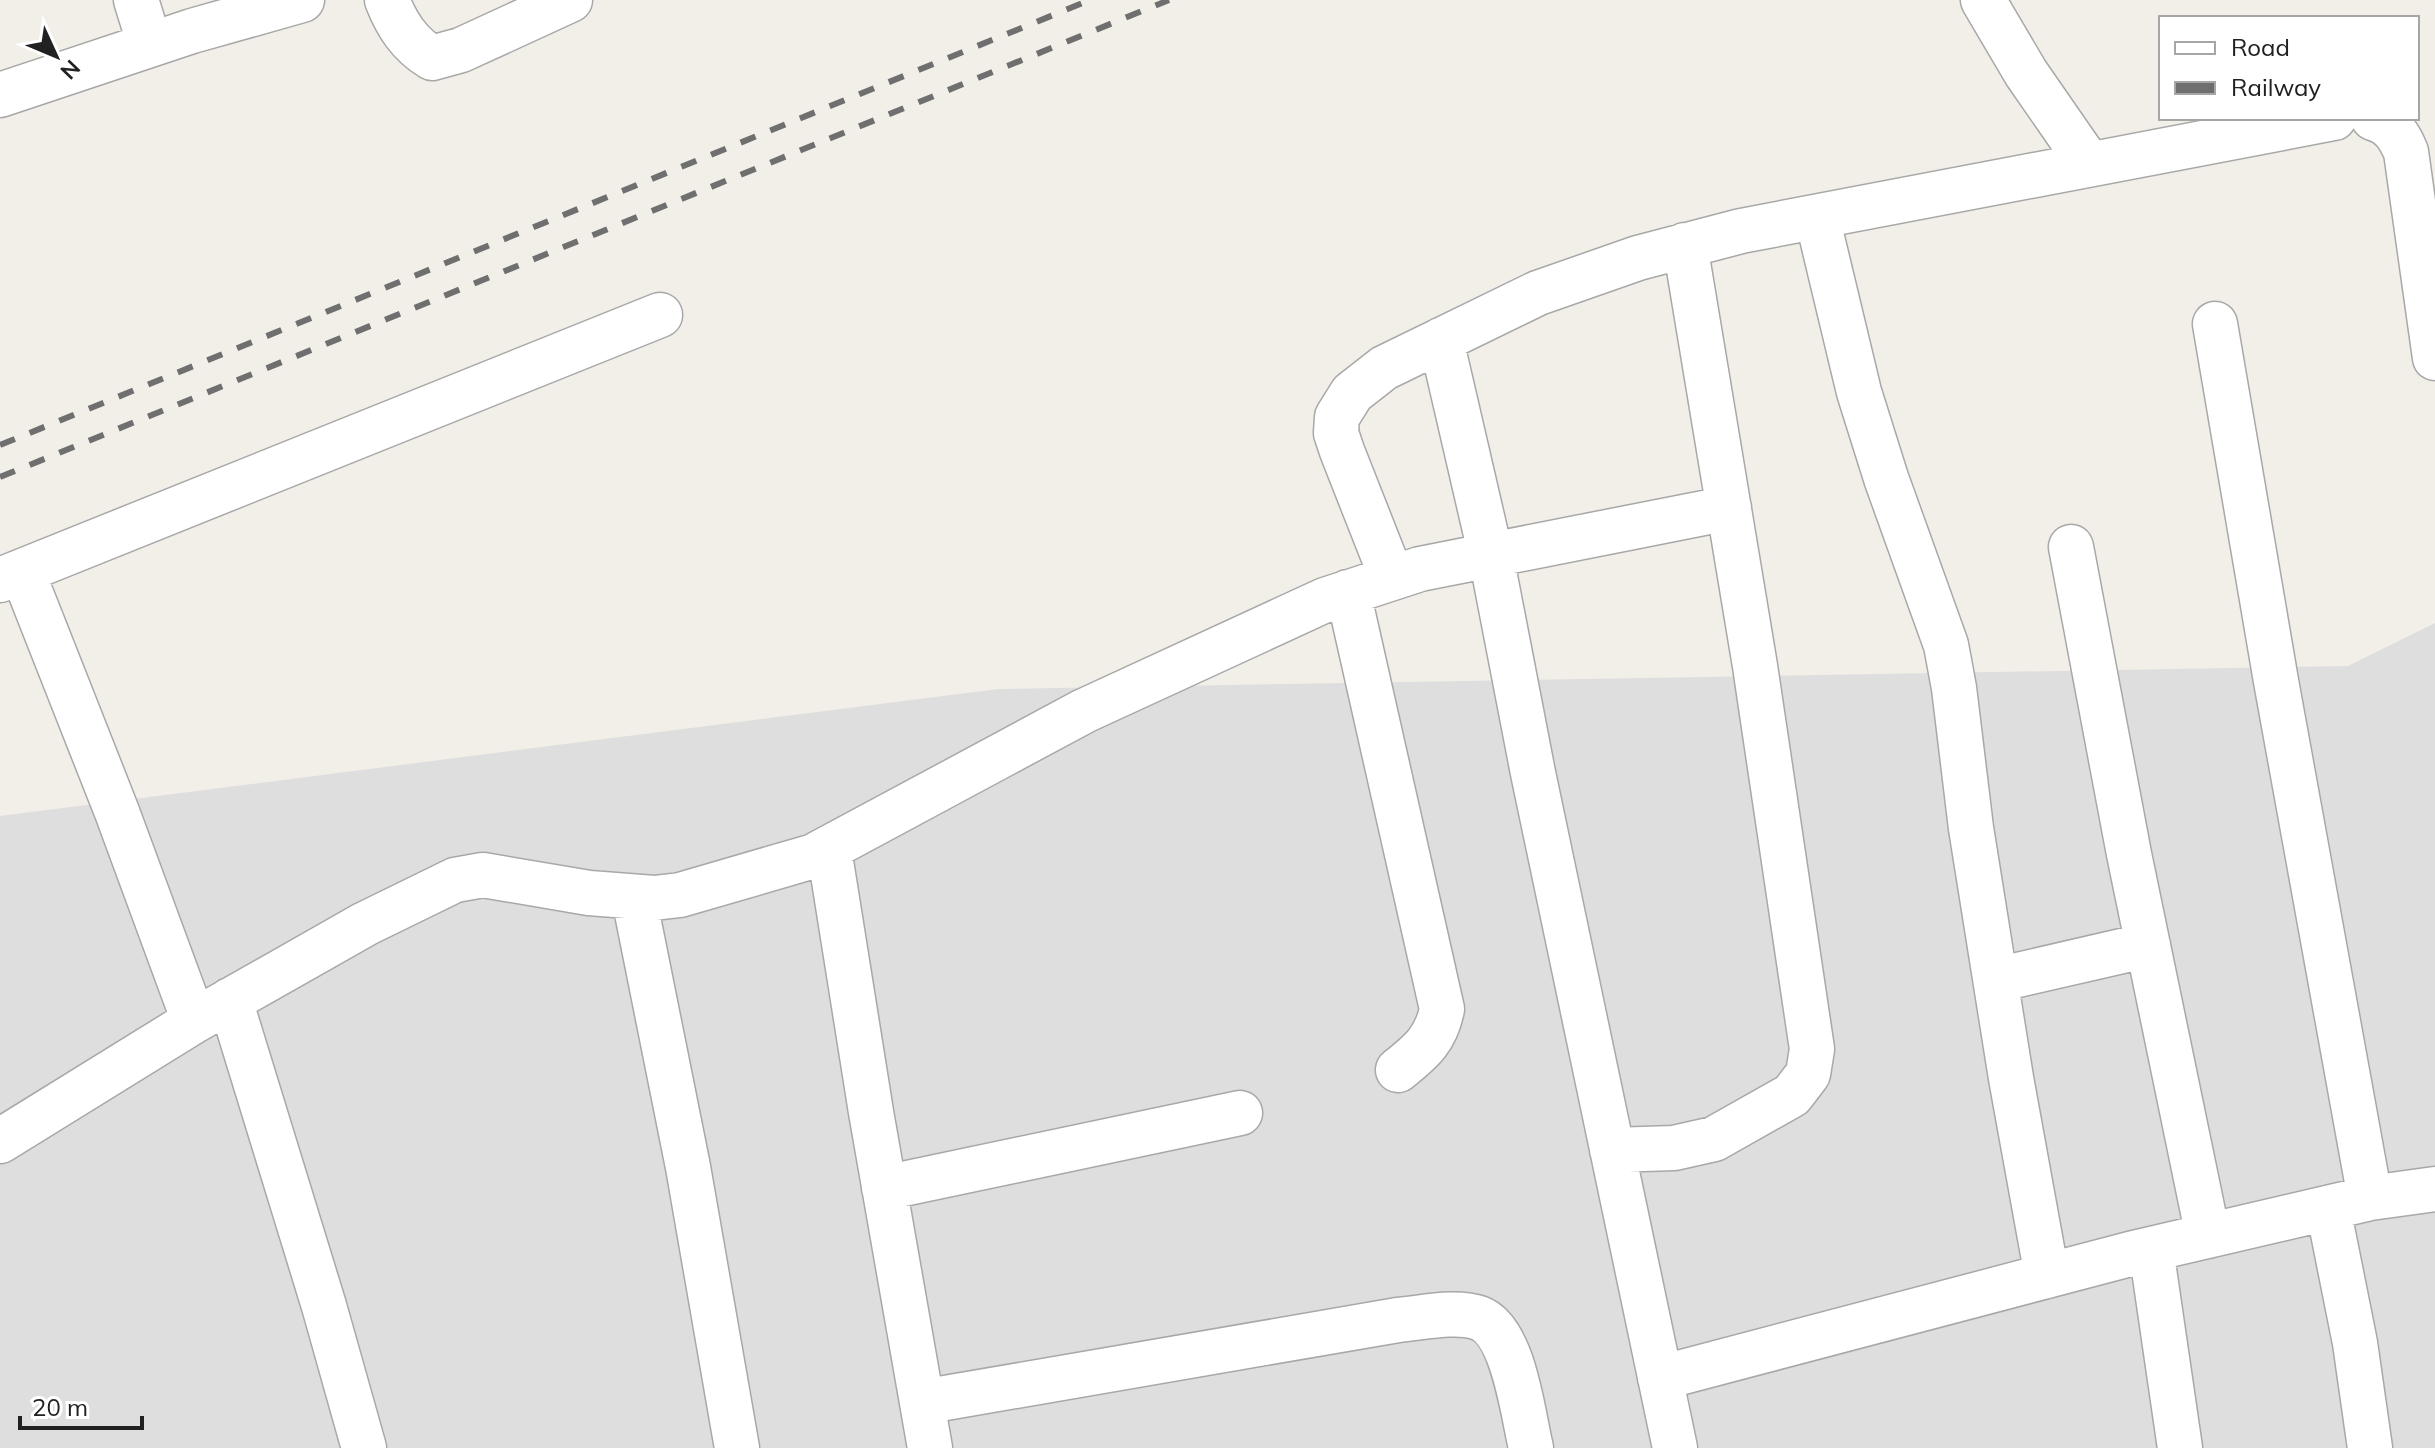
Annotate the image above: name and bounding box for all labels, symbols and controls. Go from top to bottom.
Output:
north arrow [16,16,96,96]
legend [2159,16,2419,120]
text: Road [2231,32,2290,62]
text: N [55,54,86,86]
text: Railway [2231,72,2321,102]
scale bar [20,1380,142,1430]
text: 20 m [32,1392,88,1422]

